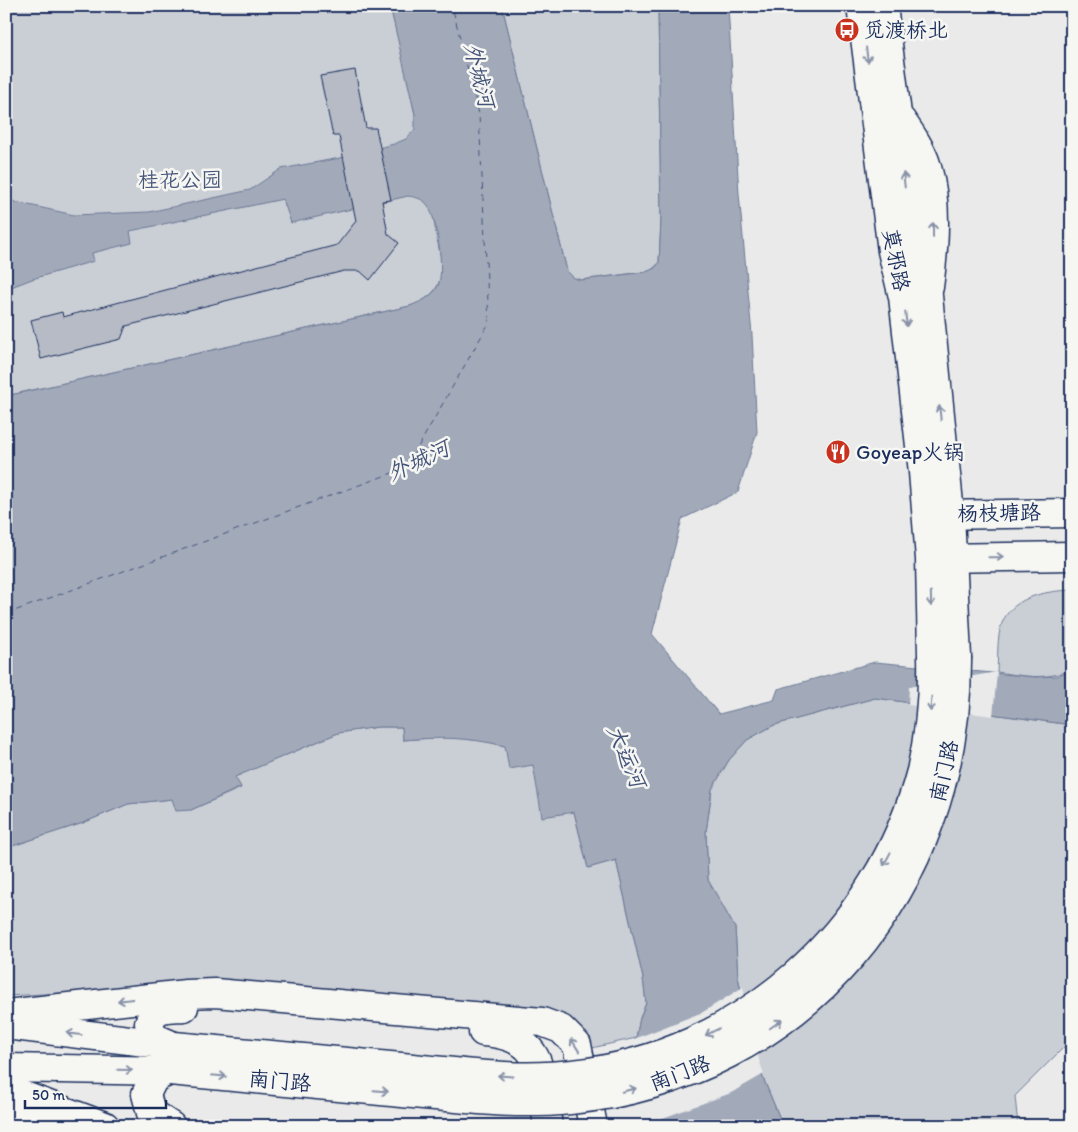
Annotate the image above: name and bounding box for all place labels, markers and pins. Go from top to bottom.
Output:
bus stop icon: 觅渡桥北 [834,17,860,43]
place label: 觅渡桥北 [864,17,948,42]
restaurant icon: Goyeap火锅 [825,439,851,465]
place label: Goyeap火锅 [856,439,964,464]

